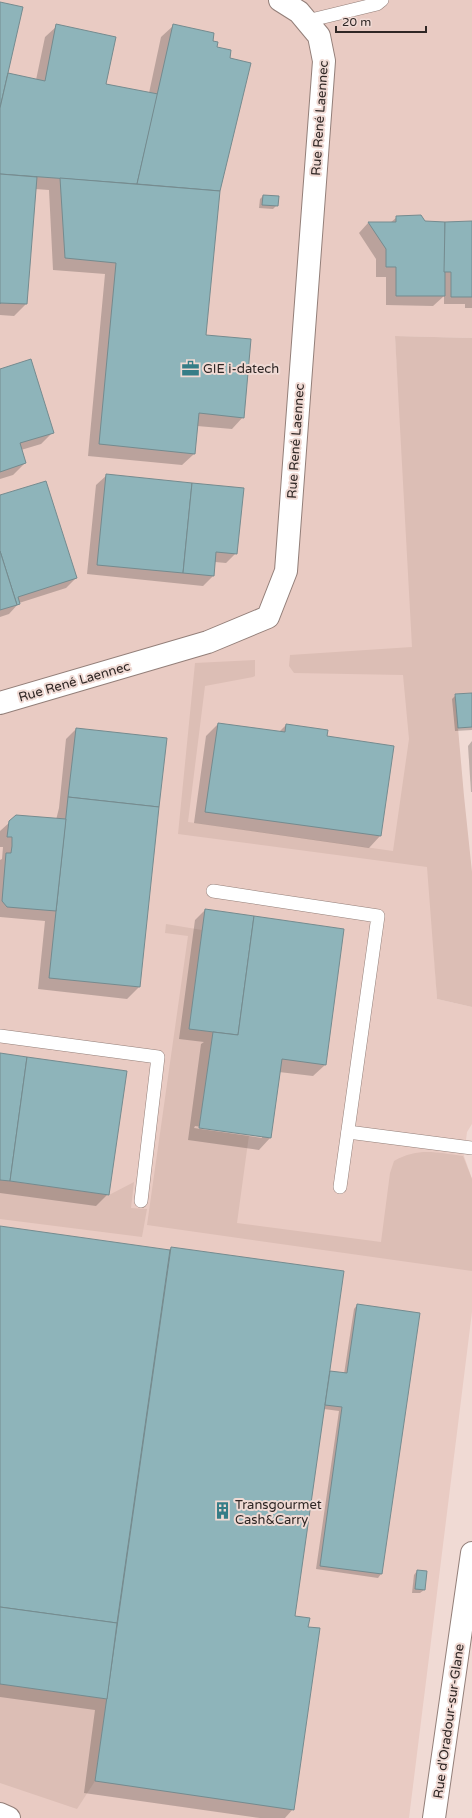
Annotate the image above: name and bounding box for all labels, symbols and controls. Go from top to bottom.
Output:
scale bar [336,8,426,34]
text: 20 m [342,15,371,29]
street label: Rue René Laennec [308,60,332,176]
office icon: GIE i-datech [180,358,200,378]
place label: GIE i-datech [203,361,279,377]
street label: Rue René Laennec [284,383,308,499]
street label: Rue René Laennec [17,658,132,706]
place label: Transgourmet Cash&Carry [235,1497,322,1528]
building icon: Transgourmet Cash&Carry [212,1501,232,1521]
street label: Rue d'Oradour-sur-Glane [430,1643,468,1800]

